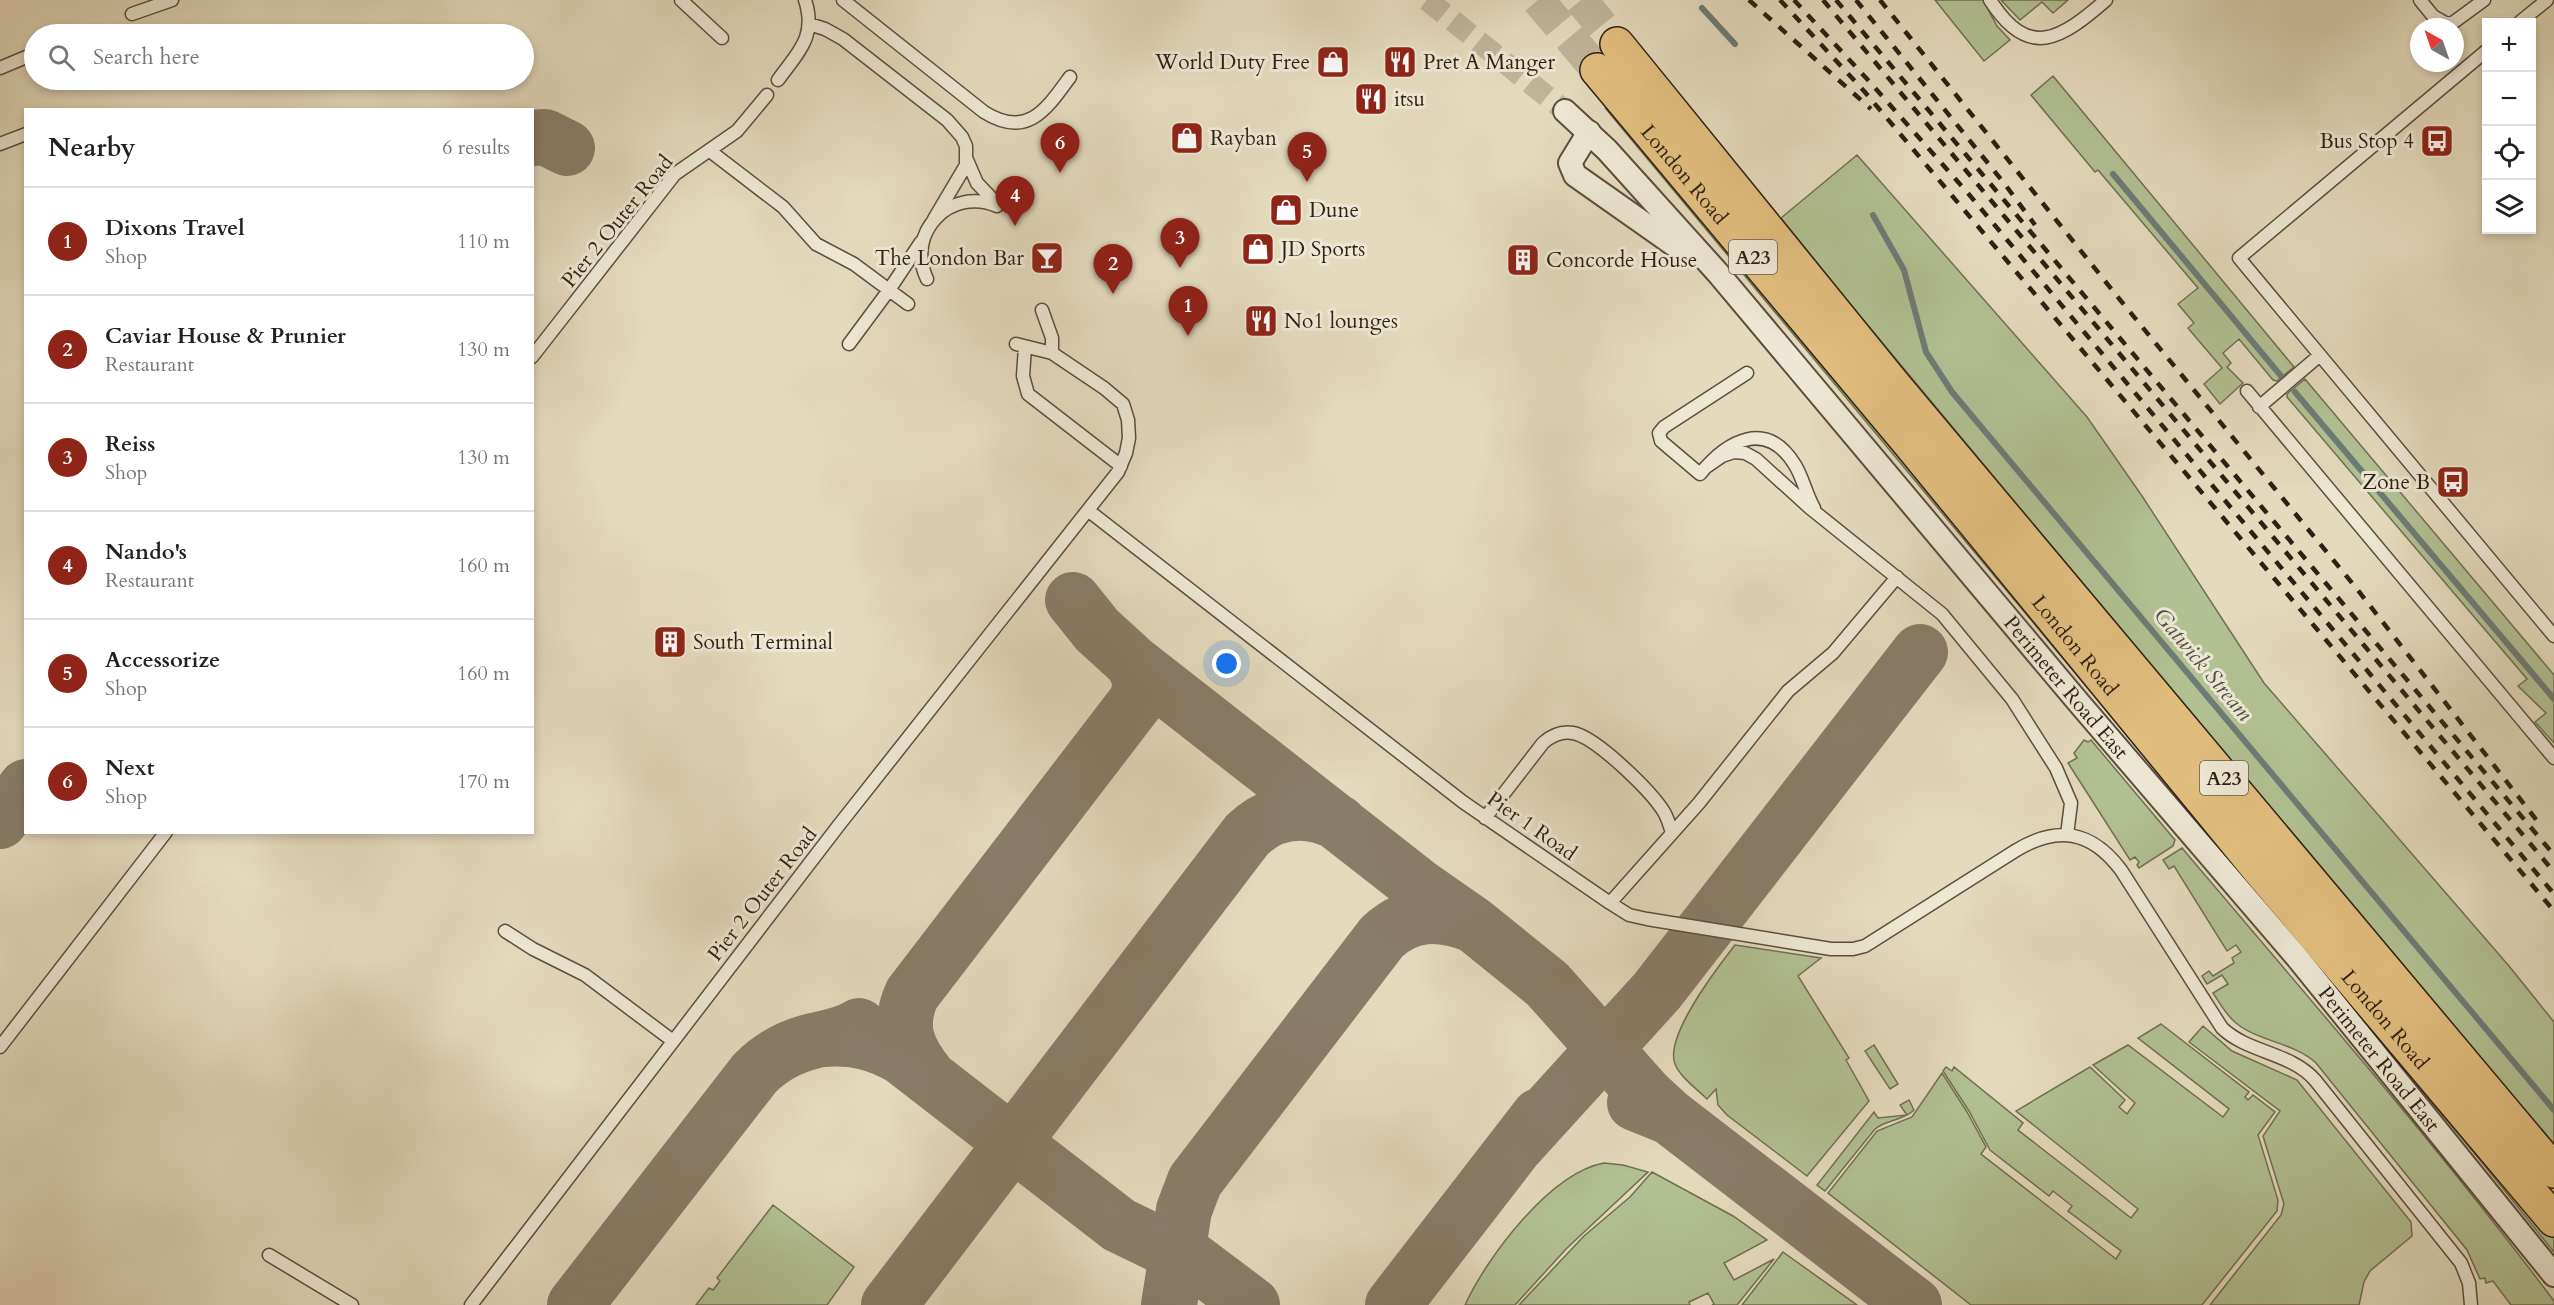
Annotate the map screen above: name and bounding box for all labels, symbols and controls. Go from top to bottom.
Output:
north arrow [2410,18,2464,72]
map controls [2482,18,2536,234]
button: + [2482,18,2536,72]
search box [24,24,534,90]
icon: search [45,41,78,74]
text: Search here [93,42,200,72]
shop icon: World Duty Free [1315,44,1351,80]
restaurant icon: Pret A Manger [1382,44,1418,80]
place label: World Duty Free [1154,48,1310,77]
place label: Pret A Manger [1423,48,1556,77]
button: − [2482,72,2536,126]
restaurant icon: itsu [1353,81,1389,117]
place label: itsu [1394,85,1425,114]
street label: London Road [1634,118,1734,231]
shop icon: Rayban [1169,120,1205,156]
bus stop icon: Bus Stop 4 [2419,123,2455,159]
pin: 6 [1040,124,1080,173]
place label: Rayban [1210,124,1277,153]
button: locate [2482,126,2536,180]
place label: Bus Stop 4 [2319,127,2414,156]
text: Nearby [48,130,136,165]
pin: 5 [1288,132,1326,182]
text: 6 results [442,134,510,161]
street label: Pier 2 Outer Road [555,149,680,294]
pin: 4 [996,176,1034,226]
button: layers [2482,180,2536,234]
shop icon: Dune [1268,192,1304,228]
place label: Dune [1309,196,1359,225]
text: Dixons Travel [105,213,245,243]
pin: 3 [1160,218,1200,268]
text: 1 [62,228,73,255]
text: 110 m [457,228,510,255]
shop icon: JD Sports [1240,231,1276,267]
place label: JD Sports [1278,235,1365,264]
bar icon: The London Bar [1029,240,1065,276]
road number: A23 [1729,240,1777,274]
building icon: Concorde House [1505,242,1541,278]
text: Shop [105,243,147,270]
place label: The London Bar [875,244,1024,273]
pin: 2 [1094,244,1132,294]
place label: Concorde House [1546,246,1697,275]
pin: 1 [1168,286,1208,336]
restaurant icon: No1 lounges [1243,303,1279,339]
place label: No1 lounges [1284,307,1398,336]
text: Caviar House & Prunier [105,321,346,351]
text: 2 [62,336,73,363]
text: 130 m [457,336,510,363]
text: Restaurant [105,351,194,378]
text: Reiss [105,429,155,459]
text: 3 [62,444,73,471]
text: 130 m [457,444,510,471]
text: Shop [105,459,147,486]
bus stop icon: Zone B [2435,464,2471,500]
place label: Zone B [2362,468,2430,497]
text: Nando's [105,537,187,567]
text: 4 [62,552,73,579]
text: 160 m [457,552,510,579]
text: Restaurant [105,567,194,594]
street label: London Road [2025,589,2125,702]
water label: Gatwick Stream [2147,602,2260,728]
street label: Perimeter Road East [1997,609,2135,766]
building icon: South Terminal [652,624,688,660]
place label: South Terminal [693,628,833,657]
text: Accessorize [105,645,220,675]
your location [1212,649,1241,678]
text: 5 [62,660,73,687]
text: 160 m [457,660,510,687]
text: Shop [105,675,147,702]
text: Next [105,753,154,783]
road number: A23 [2200,761,2248,795]
text: 6 [62,768,73,795]
text: 170 m [457,768,510,795]
text: Shop [105,783,147,810]
street label: Pier 1 Road [1481,785,1583,868]
street label: Pier 2 Outer Road [701,821,824,967]
street label: London Road [2334,964,2435,1076]
street label: Perimeter Road East [2311,980,2447,1138]

